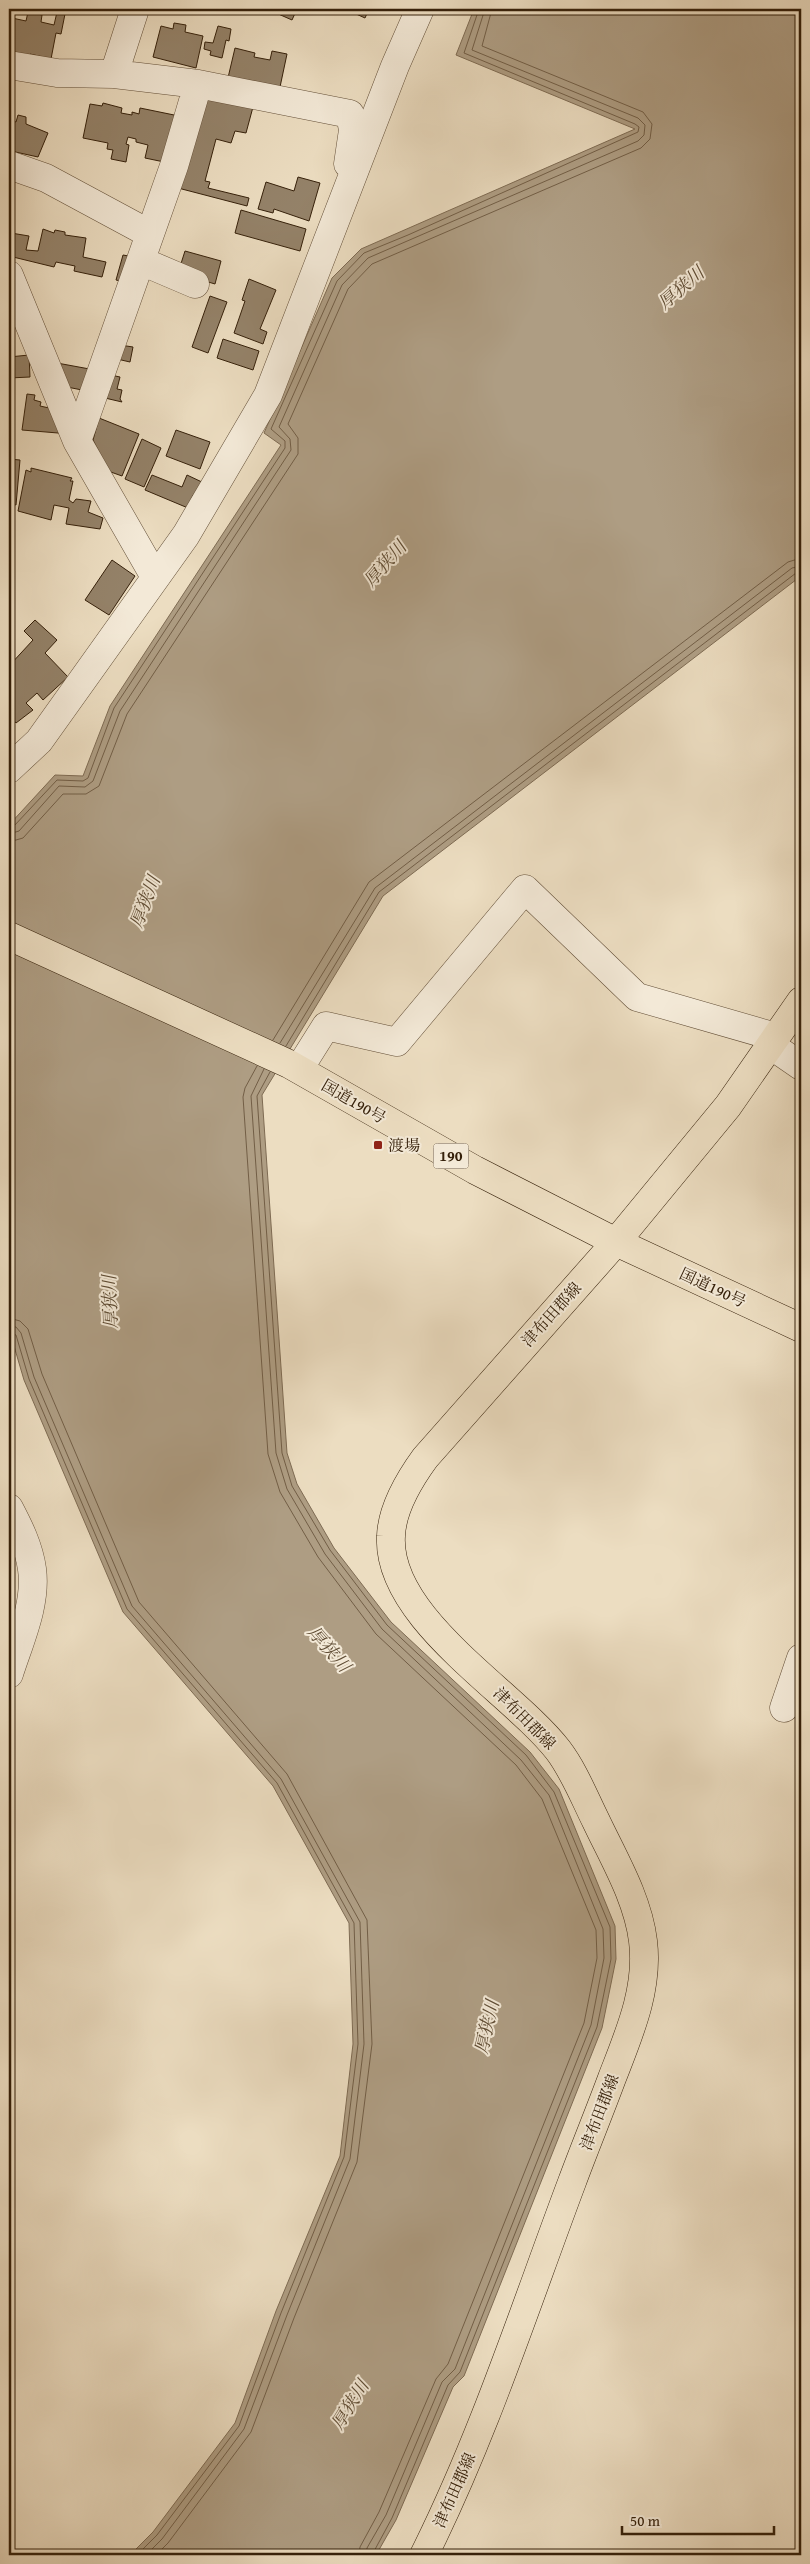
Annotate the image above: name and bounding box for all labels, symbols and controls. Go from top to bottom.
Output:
water label: 厚狭川 [651,258,711,316]
water label: 厚狭川 [357,533,414,593]
water label: 厚狭川 [122,870,168,932]
street label: 国道190号 [317,1073,391,1129]
place label: 渡場 [388,1133,420,1157]
marker: 渡場 [372,1139,384,1151]
road number: 190 [434,1144,468,1168]
street label: 国道190号 [676,1261,750,1313]
water label: 厚狭川 [95,1273,124,1329]
street label: 津布田郡線 [515,1276,587,1352]
water label: 厚狭川 [301,1619,359,1679]
street label: 津布田郡線 [488,1681,562,1755]
water label: 厚狭川 [467,1996,506,2056]
street label: 津布田郡線 [573,2070,625,2154]
water label: 厚狭川 [324,2373,376,2435]
street label: 津布田郡線 [427,2449,481,2531]
scale bar [622,2504,775,2536]
text: 50 m [630,2510,661,2531]

